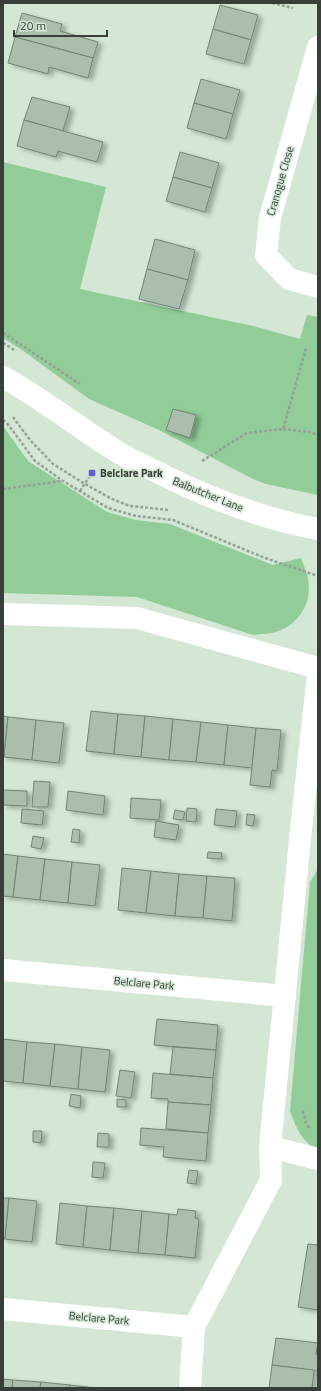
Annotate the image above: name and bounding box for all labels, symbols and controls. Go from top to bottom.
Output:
scale bar [14,12,107,38]
text: 20 m [20,16,46,35]
street label: Cranogue Close [262,144,298,218]
place label: Belclare Park [100,465,163,481]
marker: Belclare Park [87,468,97,478]
street label: Balbutcher Lane [170,473,246,516]
street label: Belclare Park [113,972,176,994]
street label: Belclare Park [68,1307,131,1329]

